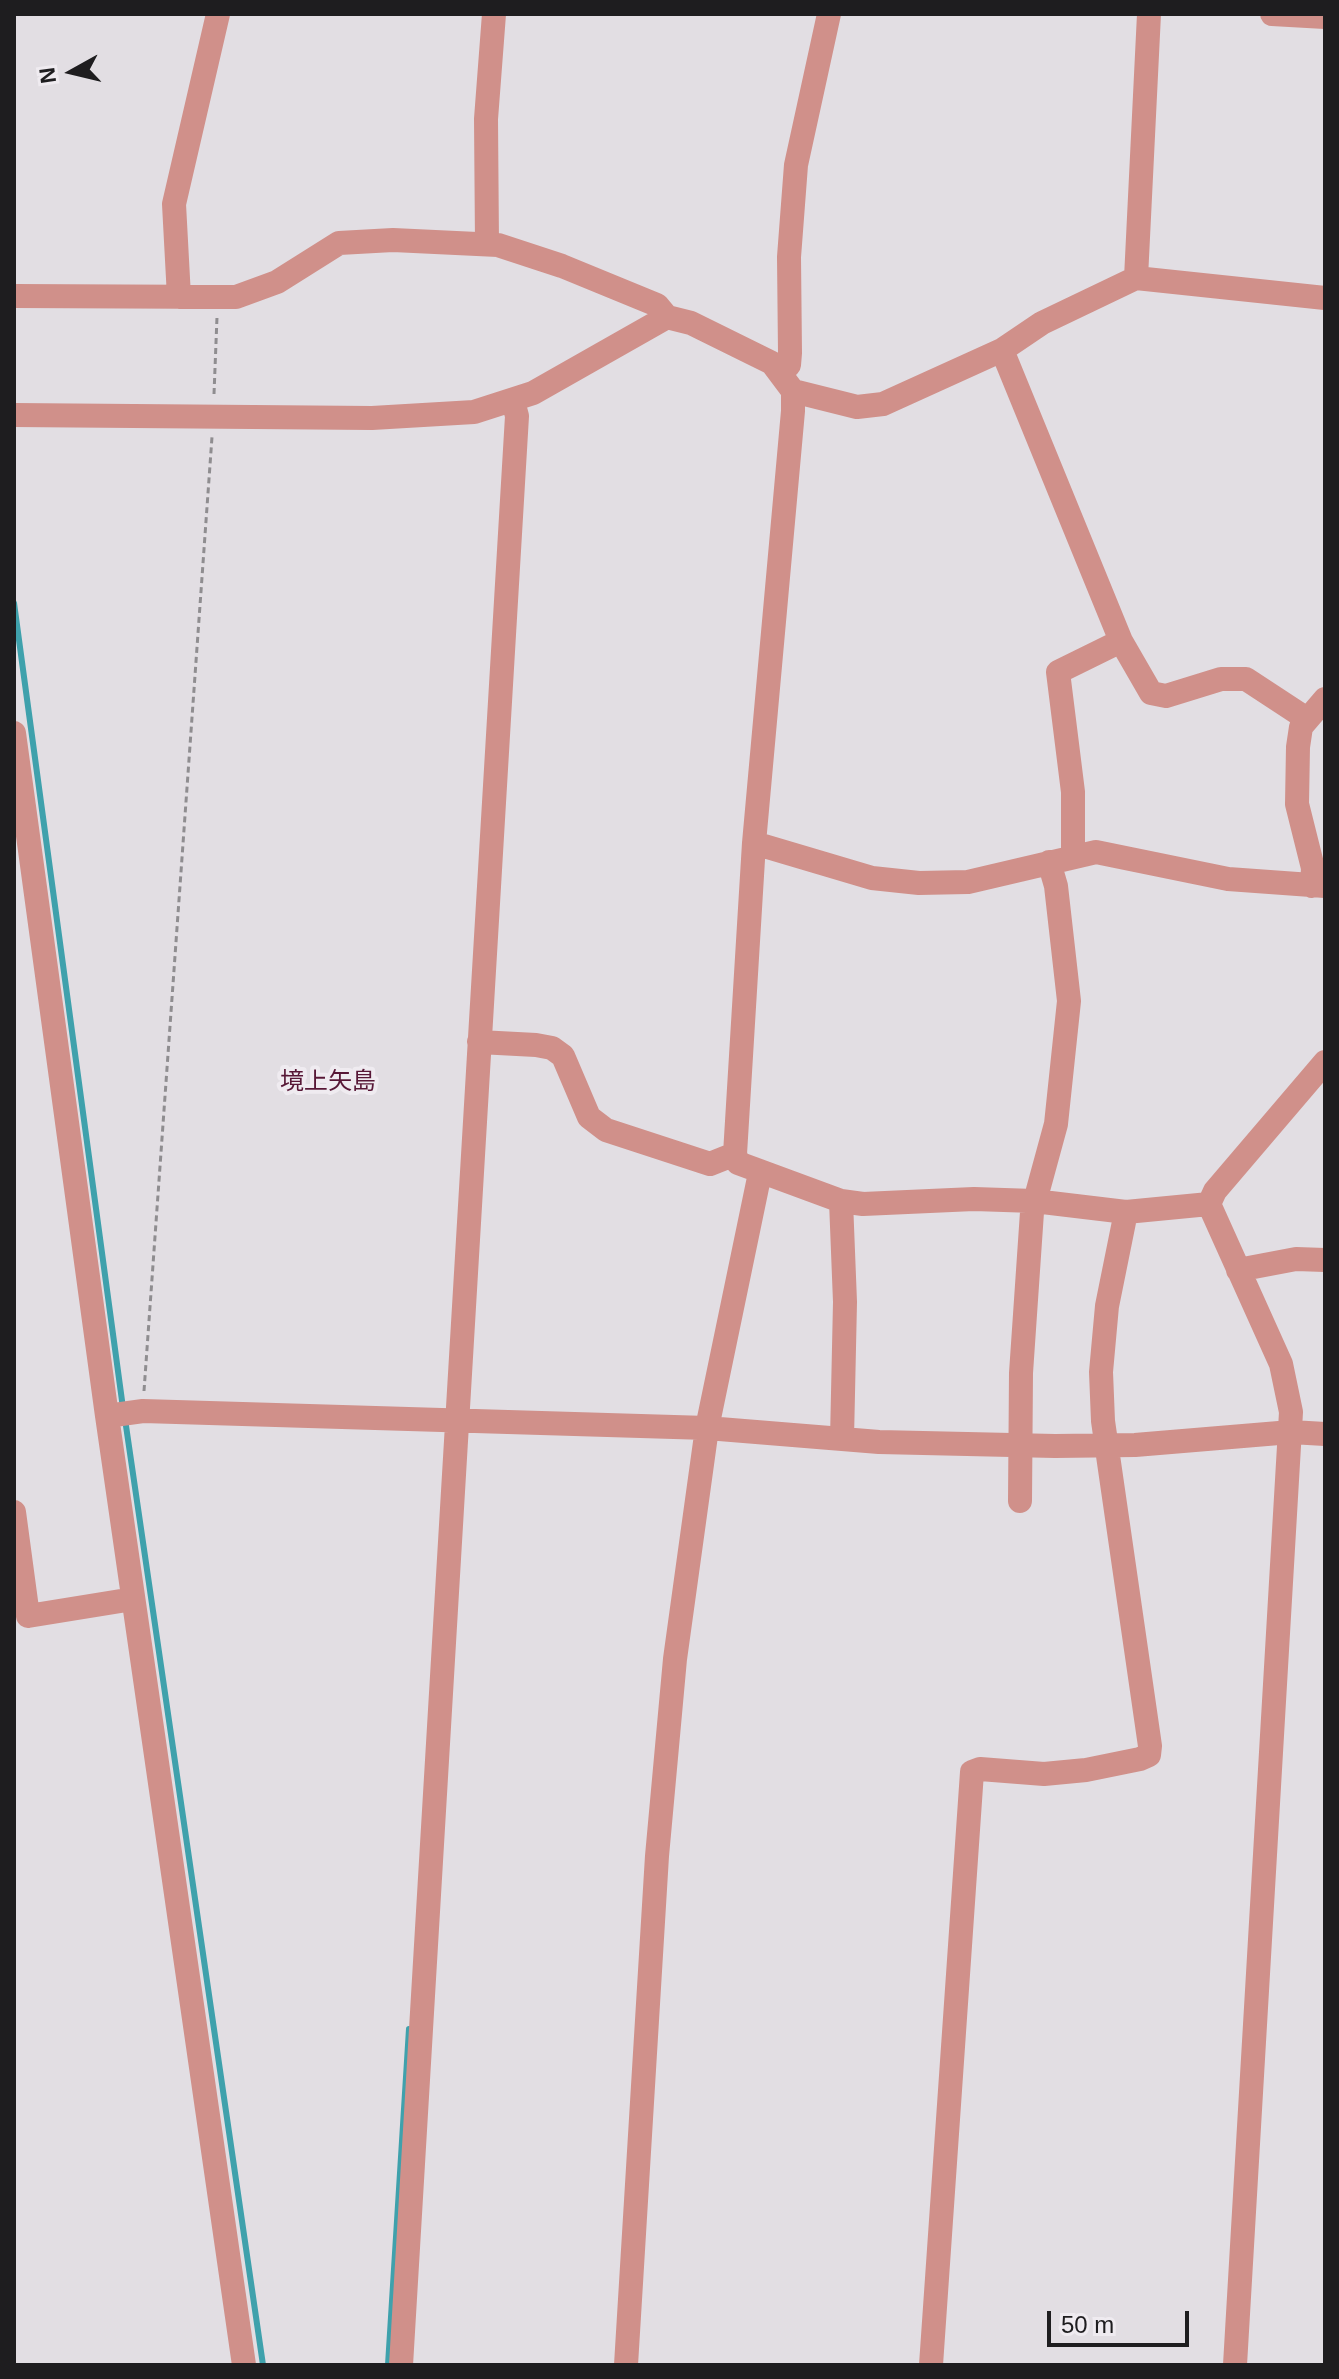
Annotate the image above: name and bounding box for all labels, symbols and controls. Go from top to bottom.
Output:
north arrow [32,32,112,112]
text: N [34,66,61,85]
district label: 境上矢島 [280,1068,376,1096]
scale bar [1051,2295,1193,2345]
text: 50 m [1061,2311,1114,2338]

